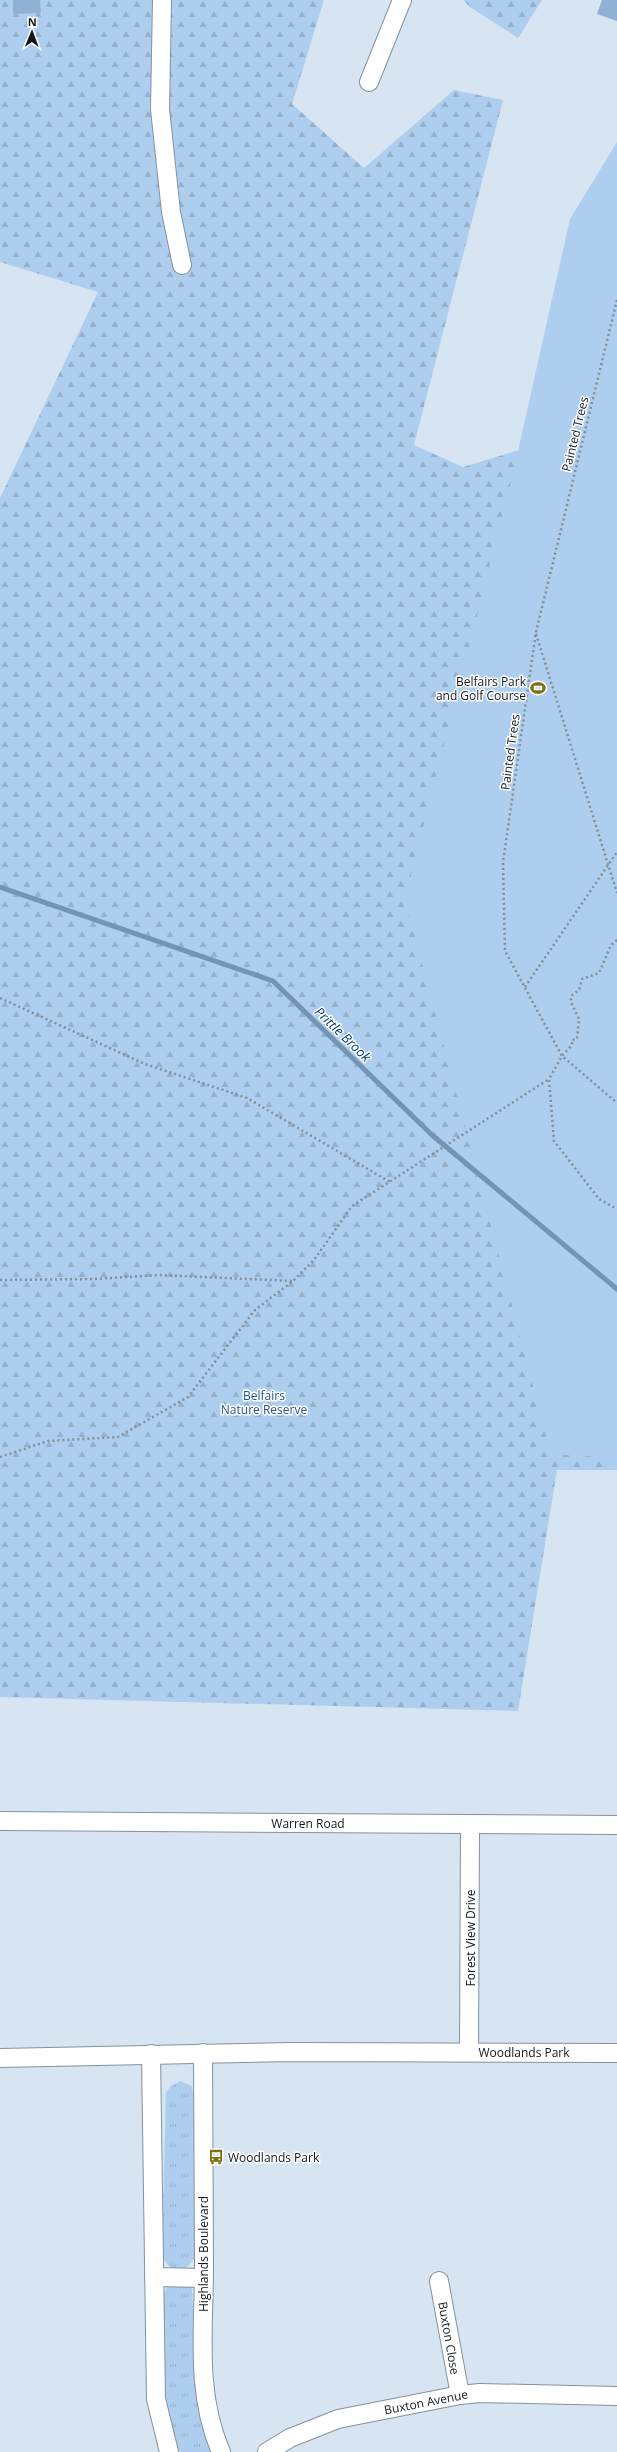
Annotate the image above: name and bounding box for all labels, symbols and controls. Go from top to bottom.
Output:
north arrow [12,12,52,52]
text: N [28,14,37,29]
street label: Painted Trees [558,395,593,473]
place label: Belfairs Park and Golf Course [436,673,527,704]
sports icon: Belfairs Park and Golf Course [529,679,547,697]
street label: Painted Trees [496,713,524,791]
water label: Prittle Brook [311,1003,375,1066]
park label: Belfairs Nature Reserve [221,1387,307,1418]
street label: Warren Road [271,1815,345,1832]
street label: Forest View Drive [462,1889,479,1986]
street label: Woodlands Park [478,2044,570,2061]
bus stop icon: Woodlands Park [207,2148,225,2166]
place label: Woodlands Park [228,2149,320,2166]
street label: Highlands Boulevard [195,2196,212,2312]
street label: Buxton Close [434,2300,464,2376]
street label: Buxton Avenue [383,2385,470,2418]

